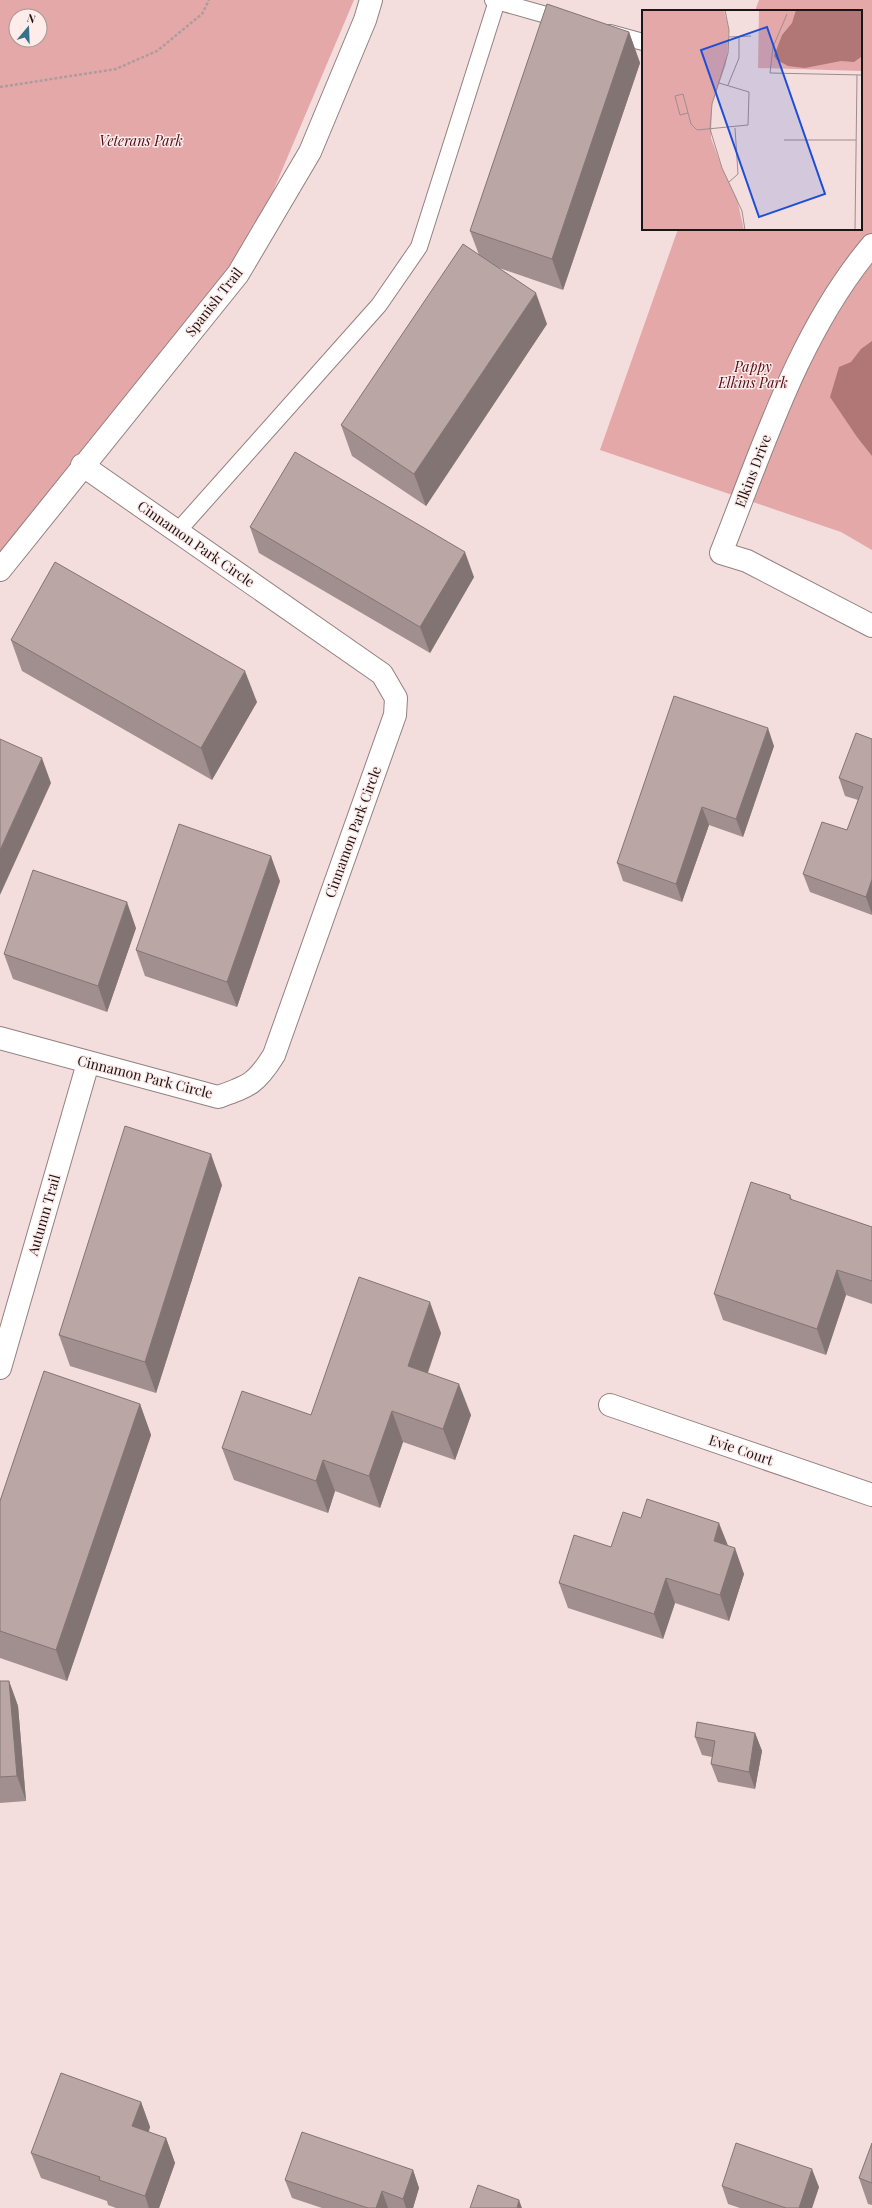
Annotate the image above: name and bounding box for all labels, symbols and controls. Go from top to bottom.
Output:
north arrow [8,8,48,48]
text: N [25,10,38,26]
inset map [642,10,862,230]
park label: Veterans Park [99,131,183,150]
street label: Spanish Trail [181,263,247,340]
park label: Pappy Elkins Park [717,357,788,392]
street label: Elkins Drive [730,432,775,510]
street label: Cinnamon Park Circle [134,496,259,591]
street label: Cinnamon Park Circle [320,763,385,900]
street label: Cinnamon Park Circle [75,1051,215,1103]
street label: Autumn Trail [23,1172,64,1259]
street label: Evie Court [707,1430,777,1470]

